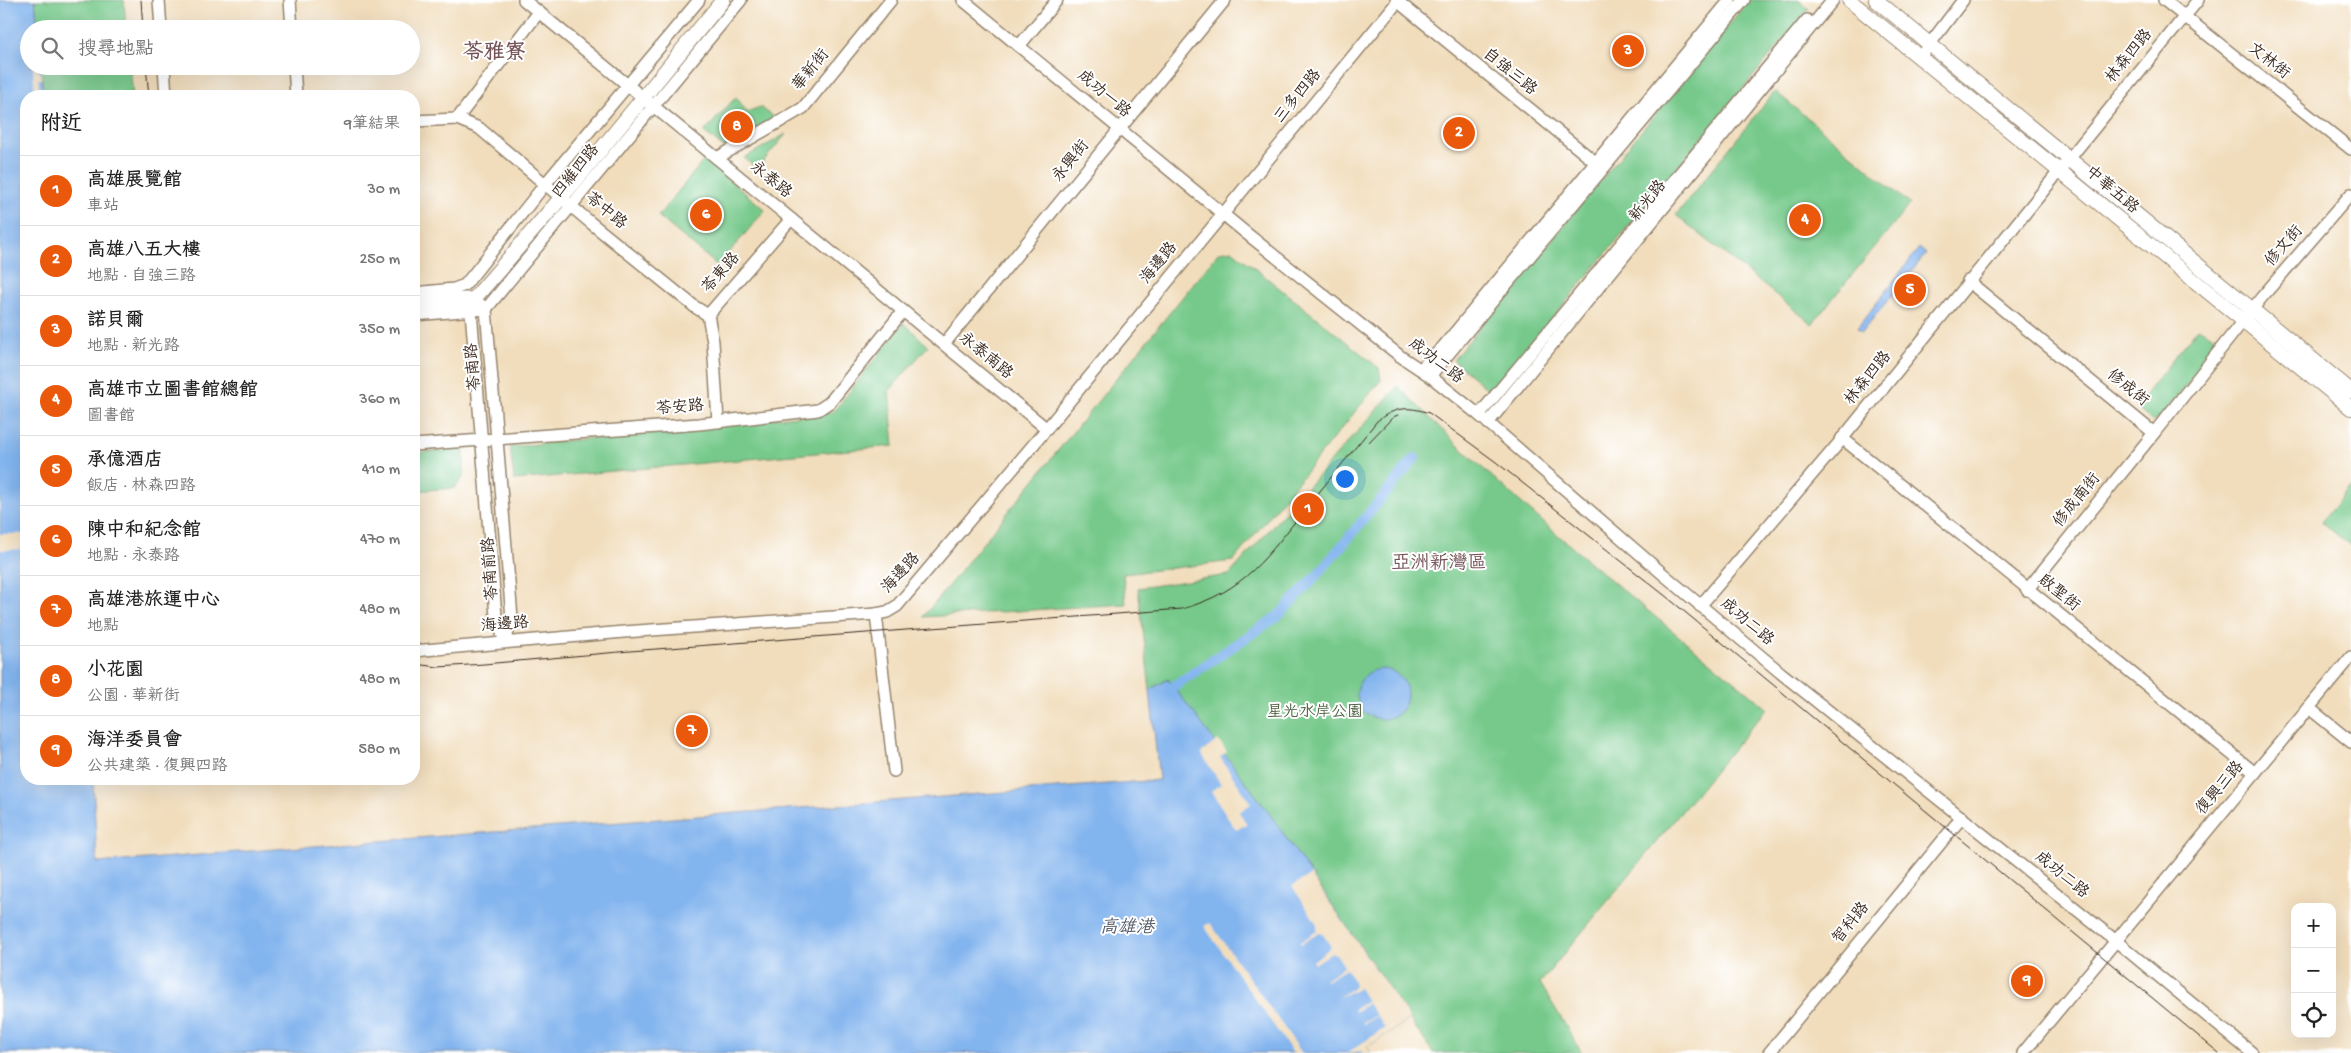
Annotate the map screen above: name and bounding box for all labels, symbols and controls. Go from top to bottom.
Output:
search box [20,20,420,75]
street label: 林森四路 [2101,25,2158,88]
pin: 3 [1612,32,1644,70]
icon: search [38,34,66,62]
street label: 文林街 [2243,38,2294,84]
text: 搜尋地點 [78,39,154,62]
district label: 苓雅寮 [463,40,526,67]
street label: 自強三路 [1478,44,1541,101]
street label: 華新街 [788,45,834,96]
street label: 三多四路 [1270,65,1327,128]
street label: 成功一路 [1072,66,1135,123]
pin: 8 [721,108,753,146]
text: 附近 [40,113,82,138]
pin: 2 [1443,114,1475,152]
text: 9筆結果 [344,116,400,135]
street label: 永興街 [1048,136,1094,187]
street label: 四維四路 [548,140,605,203]
street label: 永泰路 [745,157,796,203]
street label: 中華五路 [2080,162,2143,219]
text: 高雄展覽館 [87,170,182,193]
street label: 新光路 [1625,176,1671,227]
text: 1 [53,181,59,200]
text: 30 m [367,181,400,200]
street label: 苓中路 [580,188,631,234]
pin: 6 [690,196,722,234]
text: 車站 [87,198,119,217]
pin: 4 [1789,201,1821,239]
street label: 修文街 [2261,222,2308,271]
street label: 海邊路 [1136,238,1182,289]
text: 高雄八五大樓 [87,240,201,263]
street label: 苓東路 [698,248,745,298]
text: 2 [52,251,60,270]
text: 250 m [360,251,400,270]
text: 地點 · 自強三路 [87,268,196,287]
pin: 5 [1894,271,1926,309]
text: 諾貝爾 [87,310,144,333]
text: 3 [52,321,60,340]
text: 350 m [359,321,400,340]
street label: 永泰南路 [954,328,1017,385]
street label: 成功二路 [1404,334,1467,389]
text: 地點 · 新光路 [87,338,180,357]
street label: 苓南路 [461,342,487,392]
street label: 林森四路 [1840,347,1897,410]
street label: 修成街 [2102,365,2153,411]
text: 高雄市立圖書館總館 [87,380,258,403]
text: 4 [52,391,60,410]
text: 360 m [359,391,400,410]
street label: 苓安路 [655,395,705,421]
text: 圖書館 [87,408,135,427]
text: 承億酒店 [87,450,163,473]
text: 5 [52,461,60,480]
text: 410 m [362,461,400,480]
your location [1332,466,1358,492]
street label: 修成南街 [2049,469,2106,532]
text: 飯店 · 林森四路 [87,478,196,497]
pin: 1 [1292,490,1324,528]
text: 陳中和紀念館 [87,520,201,543]
text: 6 [52,531,60,550]
text: 470 m [360,531,400,550]
street label: 苓南前路 [478,536,504,602]
text: 地點 · 永泰路 [87,548,180,567]
street label: 海邊路 [877,548,925,598]
district label: 亞洲新灣區 [1391,552,1487,576]
street label: 啟聖街 [2033,571,2083,616]
text: 高雄港旅運中心 [87,590,220,613]
street label: 成功二路 [1715,594,1778,651]
text: 7 [52,601,60,620]
text: 480 m [359,601,400,620]
street label: 海邊路 [480,612,530,638]
text: 地點 [87,618,119,637]
text: 小花園 [87,660,144,683]
text: 8 [52,671,60,690]
text: 480 m [359,671,400,690]
text: 公園 · 華新街 [87,688,180,707]
park label: 星光水岸公園 [1267,702,1363,723]
pin: 7 [676,712,708,750]
text: 海洋委員會 [87,730,182,753]
text: 9 [52,741,60,760]
text: 580 m [359,741,400,760]
street label: 復興三路 [2192,757,2249,820]
text: 公共建築 · 復興四路 [87,758,228,777]
street label: 成功二路 [2030,847,2093,904]
street label: 智科路 [1828,898,1874,949]
map controls [2291,903,2336,1038]
button: + [2291,903,2336,948]
water label: 高雄港 [1100,917,1156,939]
button: − [2291,948,2336,993]
pin: 9 [2011,962,2043,1000]
button: locate [2291,993,2336,1038]

